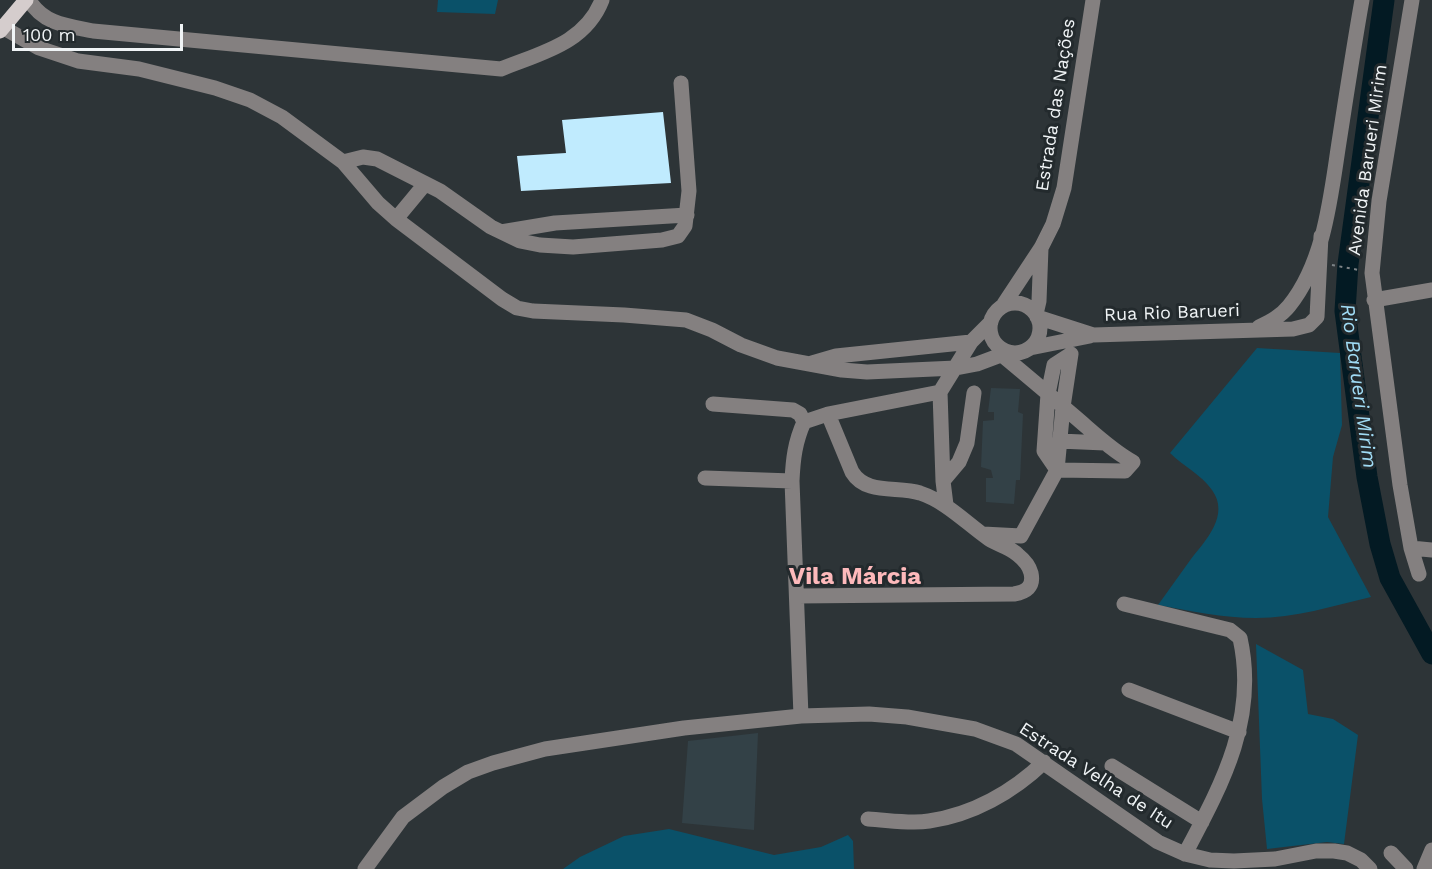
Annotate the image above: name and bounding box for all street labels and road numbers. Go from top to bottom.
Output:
street label: Estrada das Nações [1032,17,1080,193]
street label: Avenida Barueri Mirim [1344,63,1392,257]
street label: Rua Rio Barueri [1104,300,1240,326]
street label: Estrada Velha de Itu [1015,718,1177,834]

